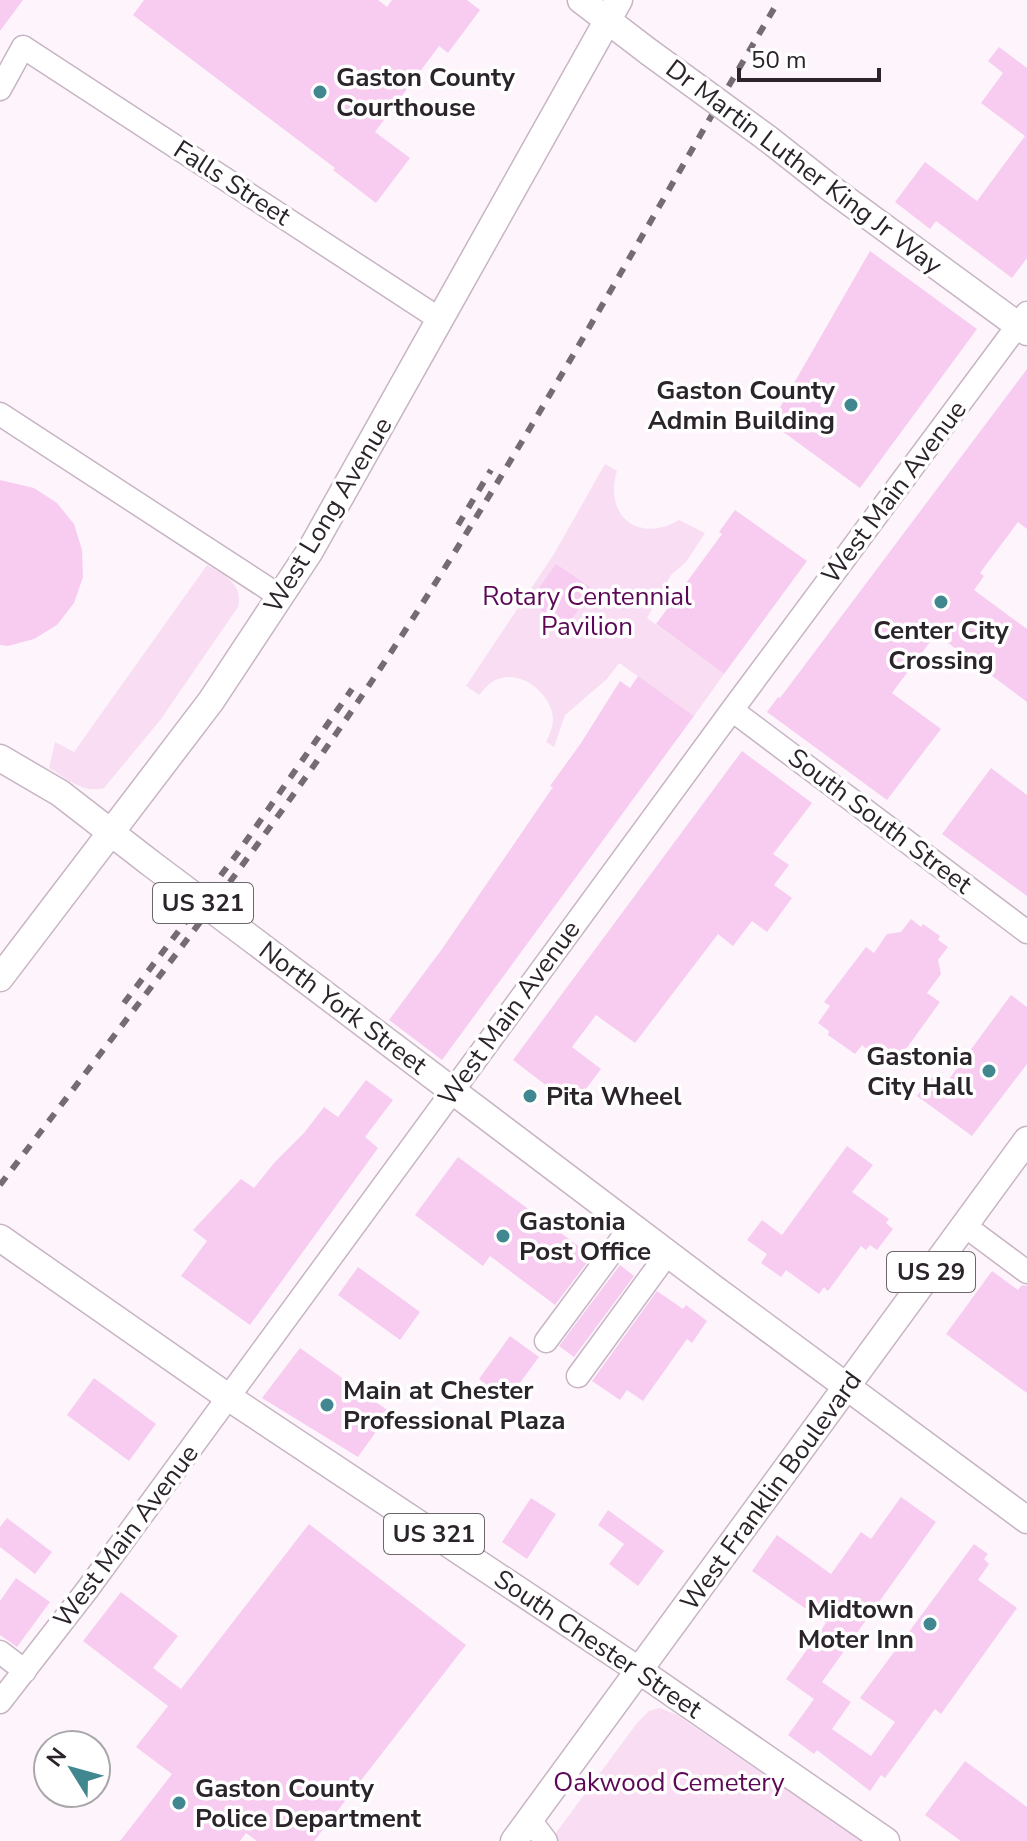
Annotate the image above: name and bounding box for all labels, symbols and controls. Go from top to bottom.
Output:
scale bar [739,32,879,82]
text: 50 m [751,44,807,76]
street label: Dr Martin Luther King Jr Way [659,51,950,283]
place label: Gaston County Courthouse [336,60,515,125]
marker: Gaston County Courthouse [311,83,329,101]
street label: Falls Street [167,132,298,234]
place label: Gaston County Admin Building [648,373,835,438]
street label: West Main Avenue [813,393,975,591]
marker: Gaston County Admin Building [842,396,860,414]
street label: West Long Avenue [256,411,400,619]
park label: Rotary Centennial Pavilion [482,579,692,644]
marker: Center City Crossing [932,593,950,611]
place label: Center City Crossing [873,613,1009,678]
street label: South South Street [781,740,980,902]
road number: US 321 [153,883,253,923]
street label: West Main Avenue [430,913,588,1113]
street label: North York Street [252,933,435,1083]
place label: Gastonia City Hall [866,1039,974,1104]
marker: Gastonia City Hall [980,1062,998,1080]
place label: Pita Wheel [546,1079,682,1114]
marker: Pita Wheel [521,1087,539,1105]
place label: Gastonia Post Office [519,1204,651,1269]
marker: Gastonia Post Office [494,1227,512,1245]
road number: US 29 [887,1252,975,1292]
street label: West Franklin Boulevard [672,1364,870,1618]
place label: Main at Chester Professional Plaza [343,1373,565,1438]
marker: Main at Chester Professional Plaza [318,1396,336,1414]
street label: West Main Avenue [45,1437,207,1635]
road number: US 321 [384,1514,484,1554]
street label: South Chester Street [487,1561,710,1727]
place label: Midtown Moter Inn [798,1592,914,1657]
marker: Midtown Moter Inn [921,1615,939,1633]
north arrow [32,1729,112,1809]
text: N [40,1742,74,1773]
park label: Oakwood Cemetery [553,1765,785,1800]
place label: Gaston County Police Department [195,1771,422,1836]
marker: Gaston County Police Department [170,1794,188,1812]

